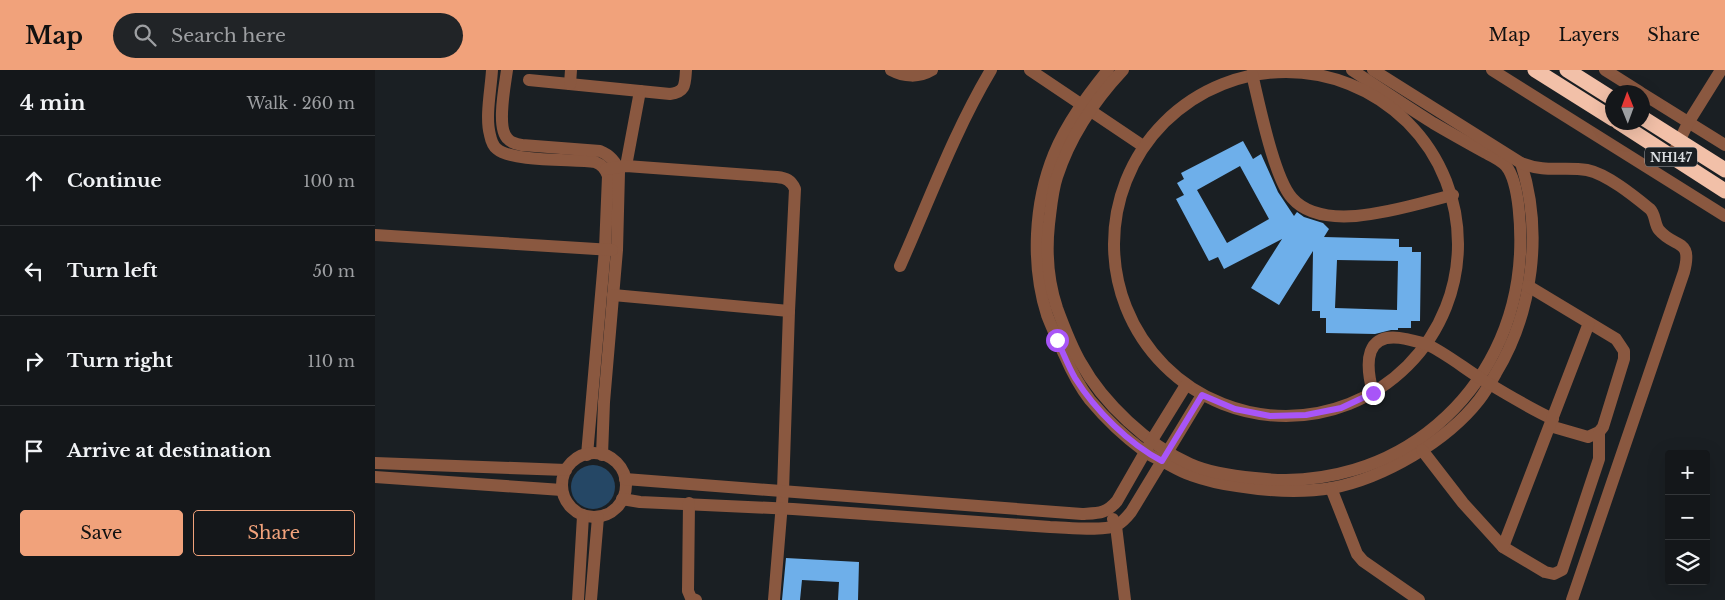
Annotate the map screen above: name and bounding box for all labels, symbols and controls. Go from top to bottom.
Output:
search box [113,13,463,58]
text: Map [25,21,83,50]
icon: search [131,21,159,49]
text: Search here [171,24,286,47]
text: Map [1489,24,1530,46]
text: Layers [1558,24,1619,46]
text: Share [1647,24,1700,46]
north arrow [1605,85,1650,130]
text: 4 min [20,90,86,116]
text: Walk · 260 m [247,93,355,113]
road number: NH147 [1645,147,1697,166]
icon: ahead [20,167,48,195]
text: Continue [67,169,162,192]
text: 100 m [303,171,355,191]
icon: left [20,257,48,285]
text: Turn left [67,259,158,282]
text: 50 m [313,261,355,281]
route start [1046,329,1069,352]
icon: right [20,347,48,375]
text: Turn right [67,349,173,372]
text: 110 m [308,351,355,371]
route end [1362,382,1385,405]
icon: arrive [20,437,48,465]
text: Arrive at destination [67,439,271,462]
map controls [1665,450,1710,585]
button: + [1665,450,1710,495]
button: − [1665,495,1710,540]
button: Save [20,510,183,556]
button: Share [193,510,355,556]
button: layers [1665,540,1710,585]

